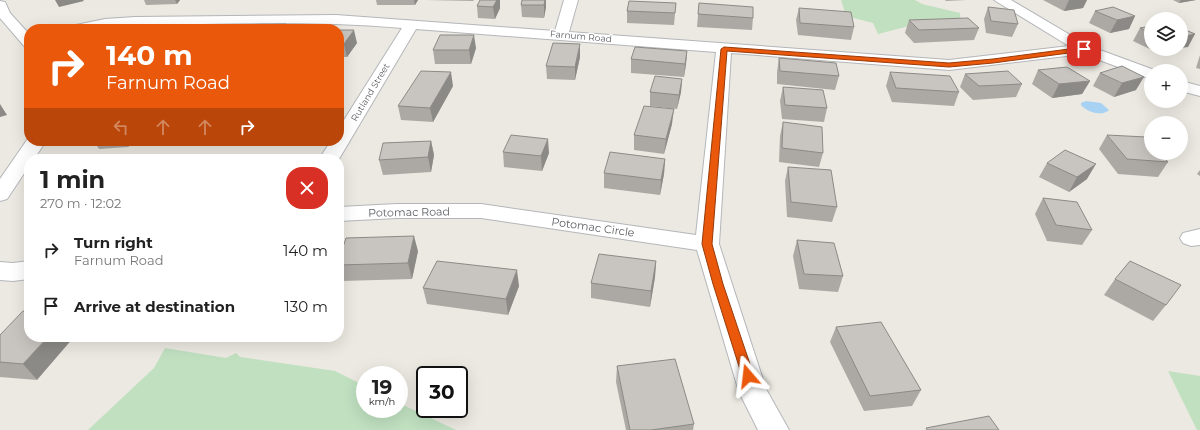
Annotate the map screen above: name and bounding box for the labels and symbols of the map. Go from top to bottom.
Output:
street label: Farnum Road [550,28,612,44]
pin [1067,32,1101,66]
street label: Rutland Street [348,61,392,123]
street label: Potomac Road [368,204,450,220]
street label: Potomac Circle [551,214,636,240]
position arrow [727,355,769,397]
speed limit sign: 30 [416,366,468,418]

